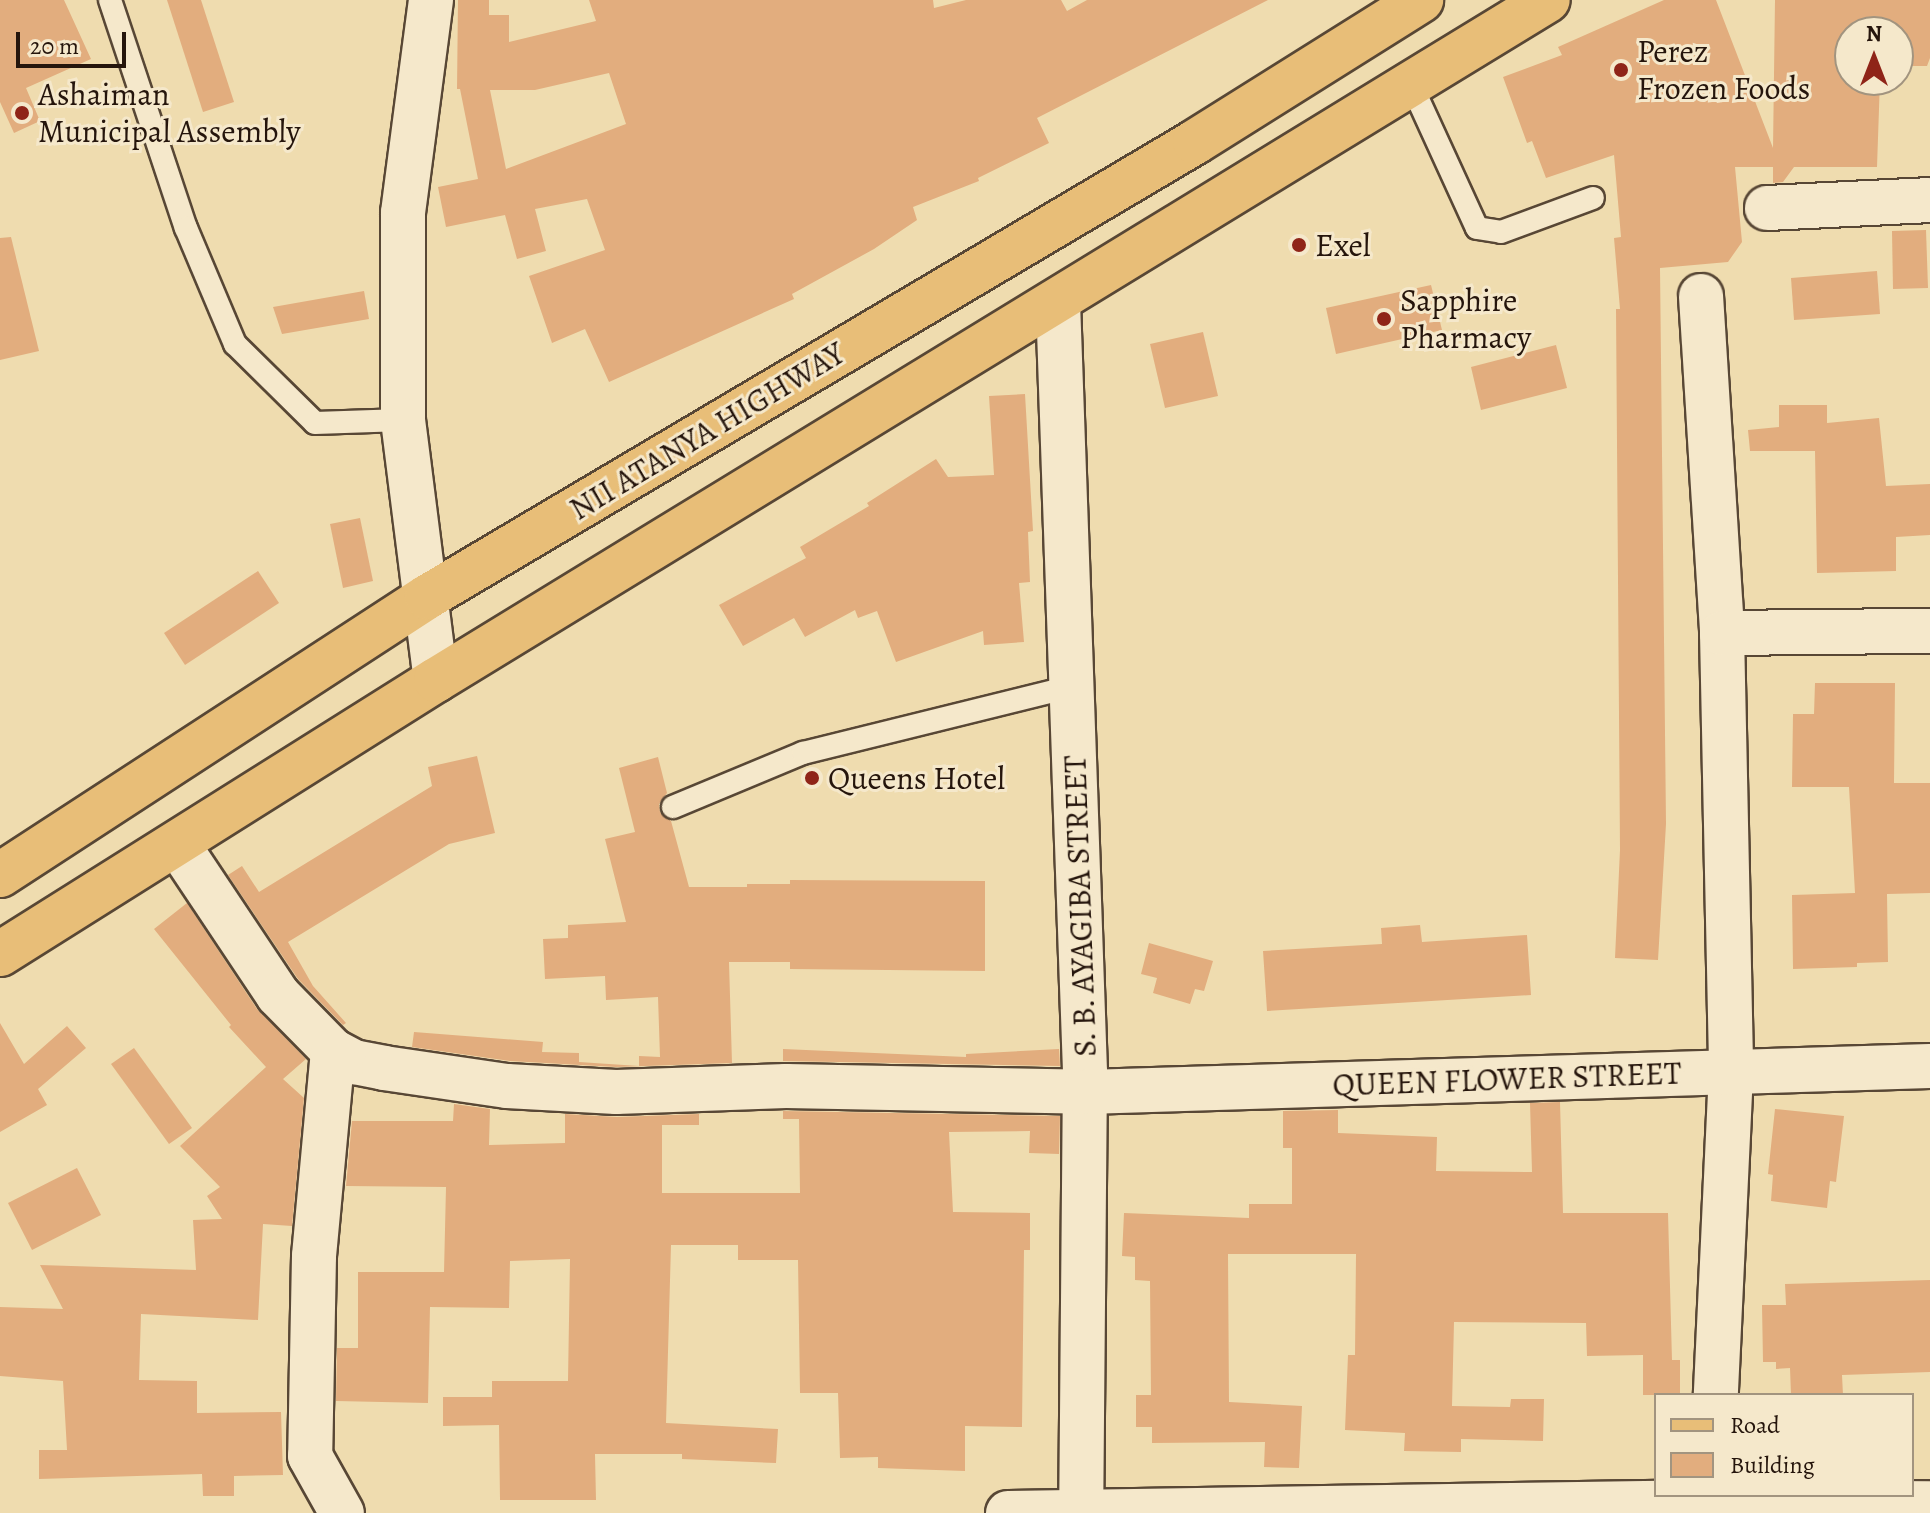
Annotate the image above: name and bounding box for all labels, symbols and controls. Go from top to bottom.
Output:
scale bar [20,16,130,66]
north arrow [1834,16,1914,96]
text: N [1866,19,1882,49]
text: 20 m [30,30,79,62]
place label: Perez Frozen Foods [1637,33,1810,108]
marker: Perez Frozen Foods [1612,61,1630,79]
place label: Ashaiman Municipal Assembly [38,76,301,151]
marker: Ashaiman Municipal Assembly [13,104,31,122]
place label: Exel [1315,226,1371,264]
marker: Exel [1290,236,1308,254]
place label: Sapphire Pharmacy [1400,282,1531,357]
marker: Sapphire Pharmacy [1375,310,1393,328]
street label: NII ATANYA HIGHWAY [563,334,851,528]
street label: S. B. AYAGIBA STREET [1056,754,1104,1058]
place label: Queens Hotel [828,759,1005,797]
marker: Queens Hotel [803,769,821,787]
street label: QUEEN FLOWER STREET [1332,1054,1682,1104]
legend [1654,1393,1914,1497]
text: Road [1730,1409,1780,1441]
text: Building [1730,1449,1815,1481]

